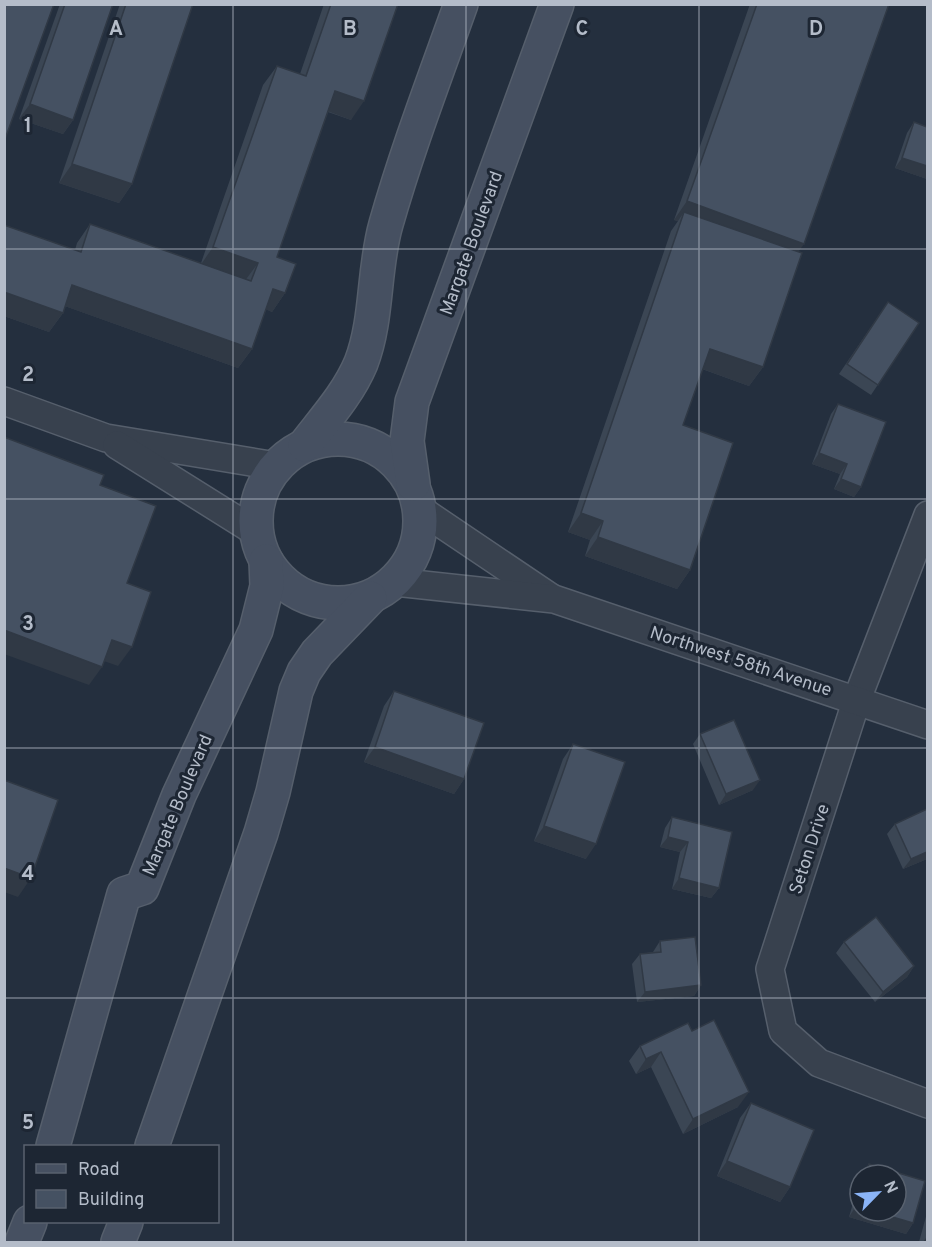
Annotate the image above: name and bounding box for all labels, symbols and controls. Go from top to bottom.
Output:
text: A [109,17,123,43]
text: B [343,17,357,43]
text: C [576,17,588,43]
text: D [809,17,823,43]
text: 1 [24,114,32,140]
street label: Margate Boulevard [436,168,509,319]
text: 2 [22,363,34,389]
text: 3 [22,612,34,638]
street label: Northwest 58th Avenue [647,622,834,703]
street label: Margate Boulevard [138,731,219,880]
street label: Seton Drive [785,801,836,898]
text: 4 [22,862,34,888]
text: 5 [22,1111,34,1137]
legend [24,1145,219,1223]
text: Road [78,1159,120,1182]
north arrow [848,1163,908,1223]
text: N [878,1178,901,1197]
text: Building [78,1189,144,1212]

